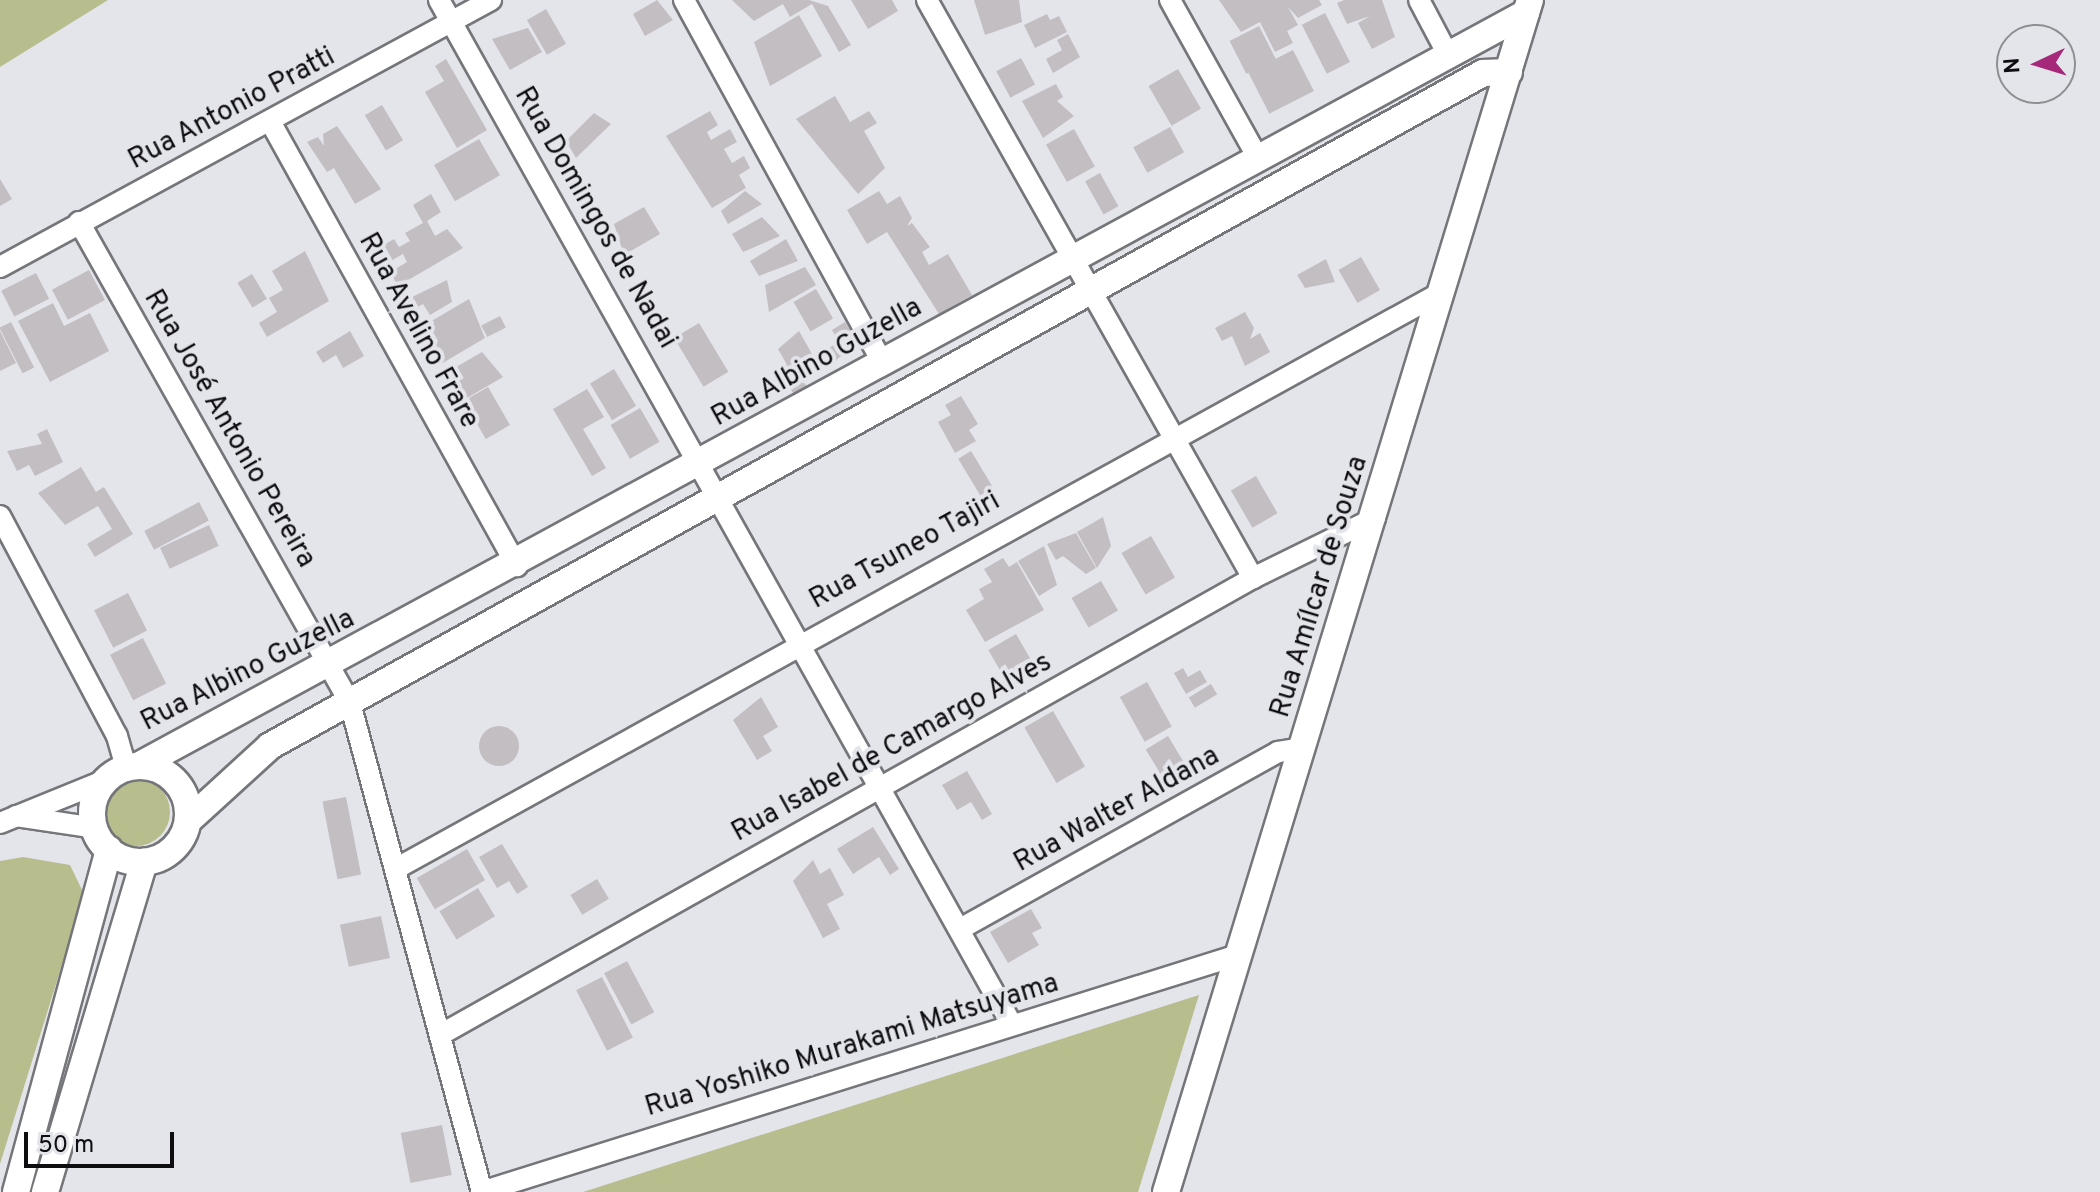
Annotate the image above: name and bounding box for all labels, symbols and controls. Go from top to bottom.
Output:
north arrow [1996,24,2076,104]
street label: Rua Antonio Pratti [122,40,342,178]
text: N [2000,57,2028,74]
street label: Rua Domingos de Nadai [506,81,684,355]
street label: Rua Avelino Frare [350,227,486,435]
street label: Rua José Antonio Pereira [135,284,323,574]
street label: Rua Albino Guzella [705,291,929,435]
street label: Rua Amílcar de Souza [1264,452,1376,722]
street label: Rua Tsuneo Tajiri [803,484,1007,618]
street label: Rua Albino Guzella [135,602,361,740]
street label: Rua Isabel de Camargo Alves [726,646,1058,850]
street label: Rua Walter Aldana [1008,739,1226,881]
street label: Rua Yoshiko Murakami Matsuyama [641,967,1063,1125]
scale bar [28,1116,178,1166]
text: 50 m [38,1131,94,1161]

